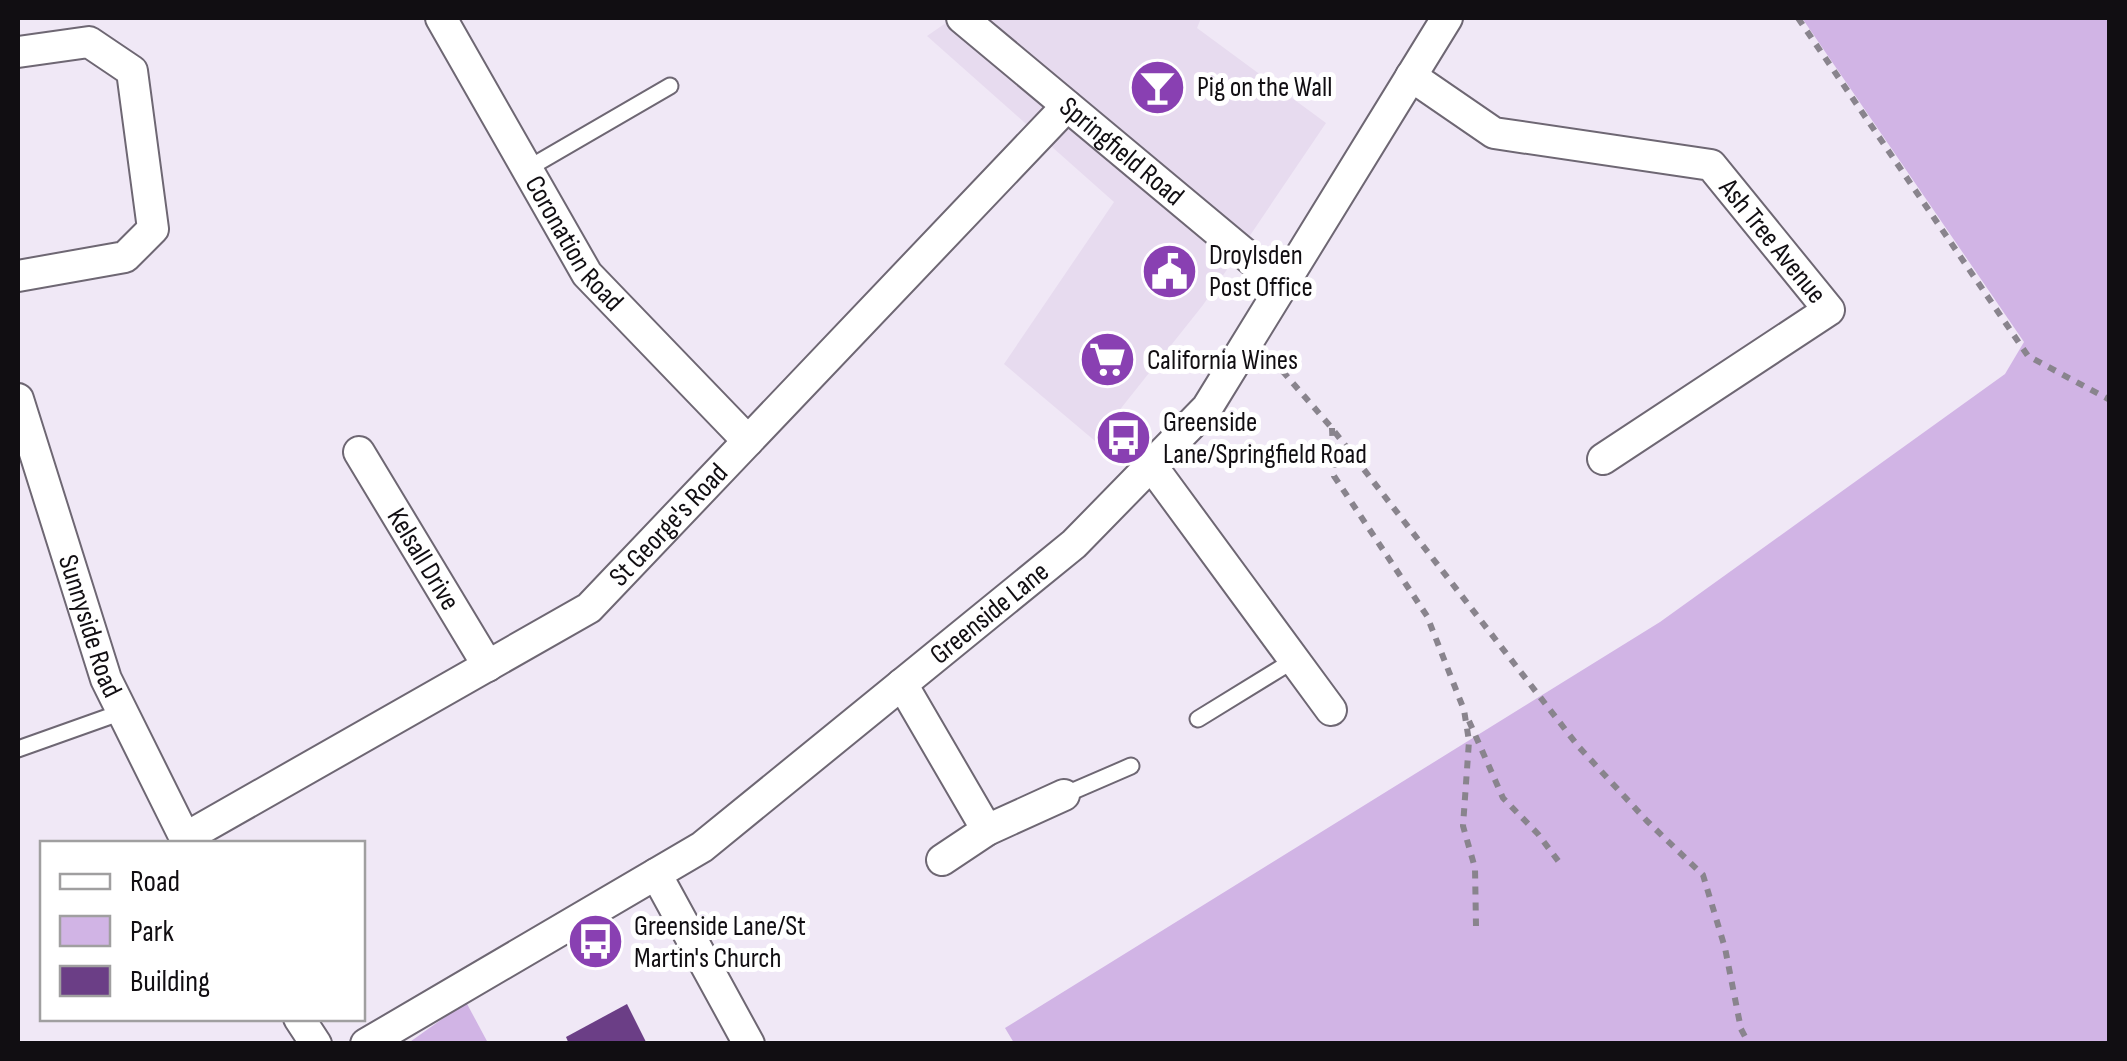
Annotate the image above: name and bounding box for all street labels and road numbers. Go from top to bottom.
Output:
street label: Springfield Road [1053,90,1190,212]
street label: Coronation Road [518,170,630,318]
street label: Ash Tree Avenue [1712,171,1833,310]
street label: St George's Road [602,456,735,593]
street label: Kelsall Drive [380,502,467,616]
street label: Sunnyside Road [51,551,129,703]
street label: Greenside Lane [923,555,1055,671]

